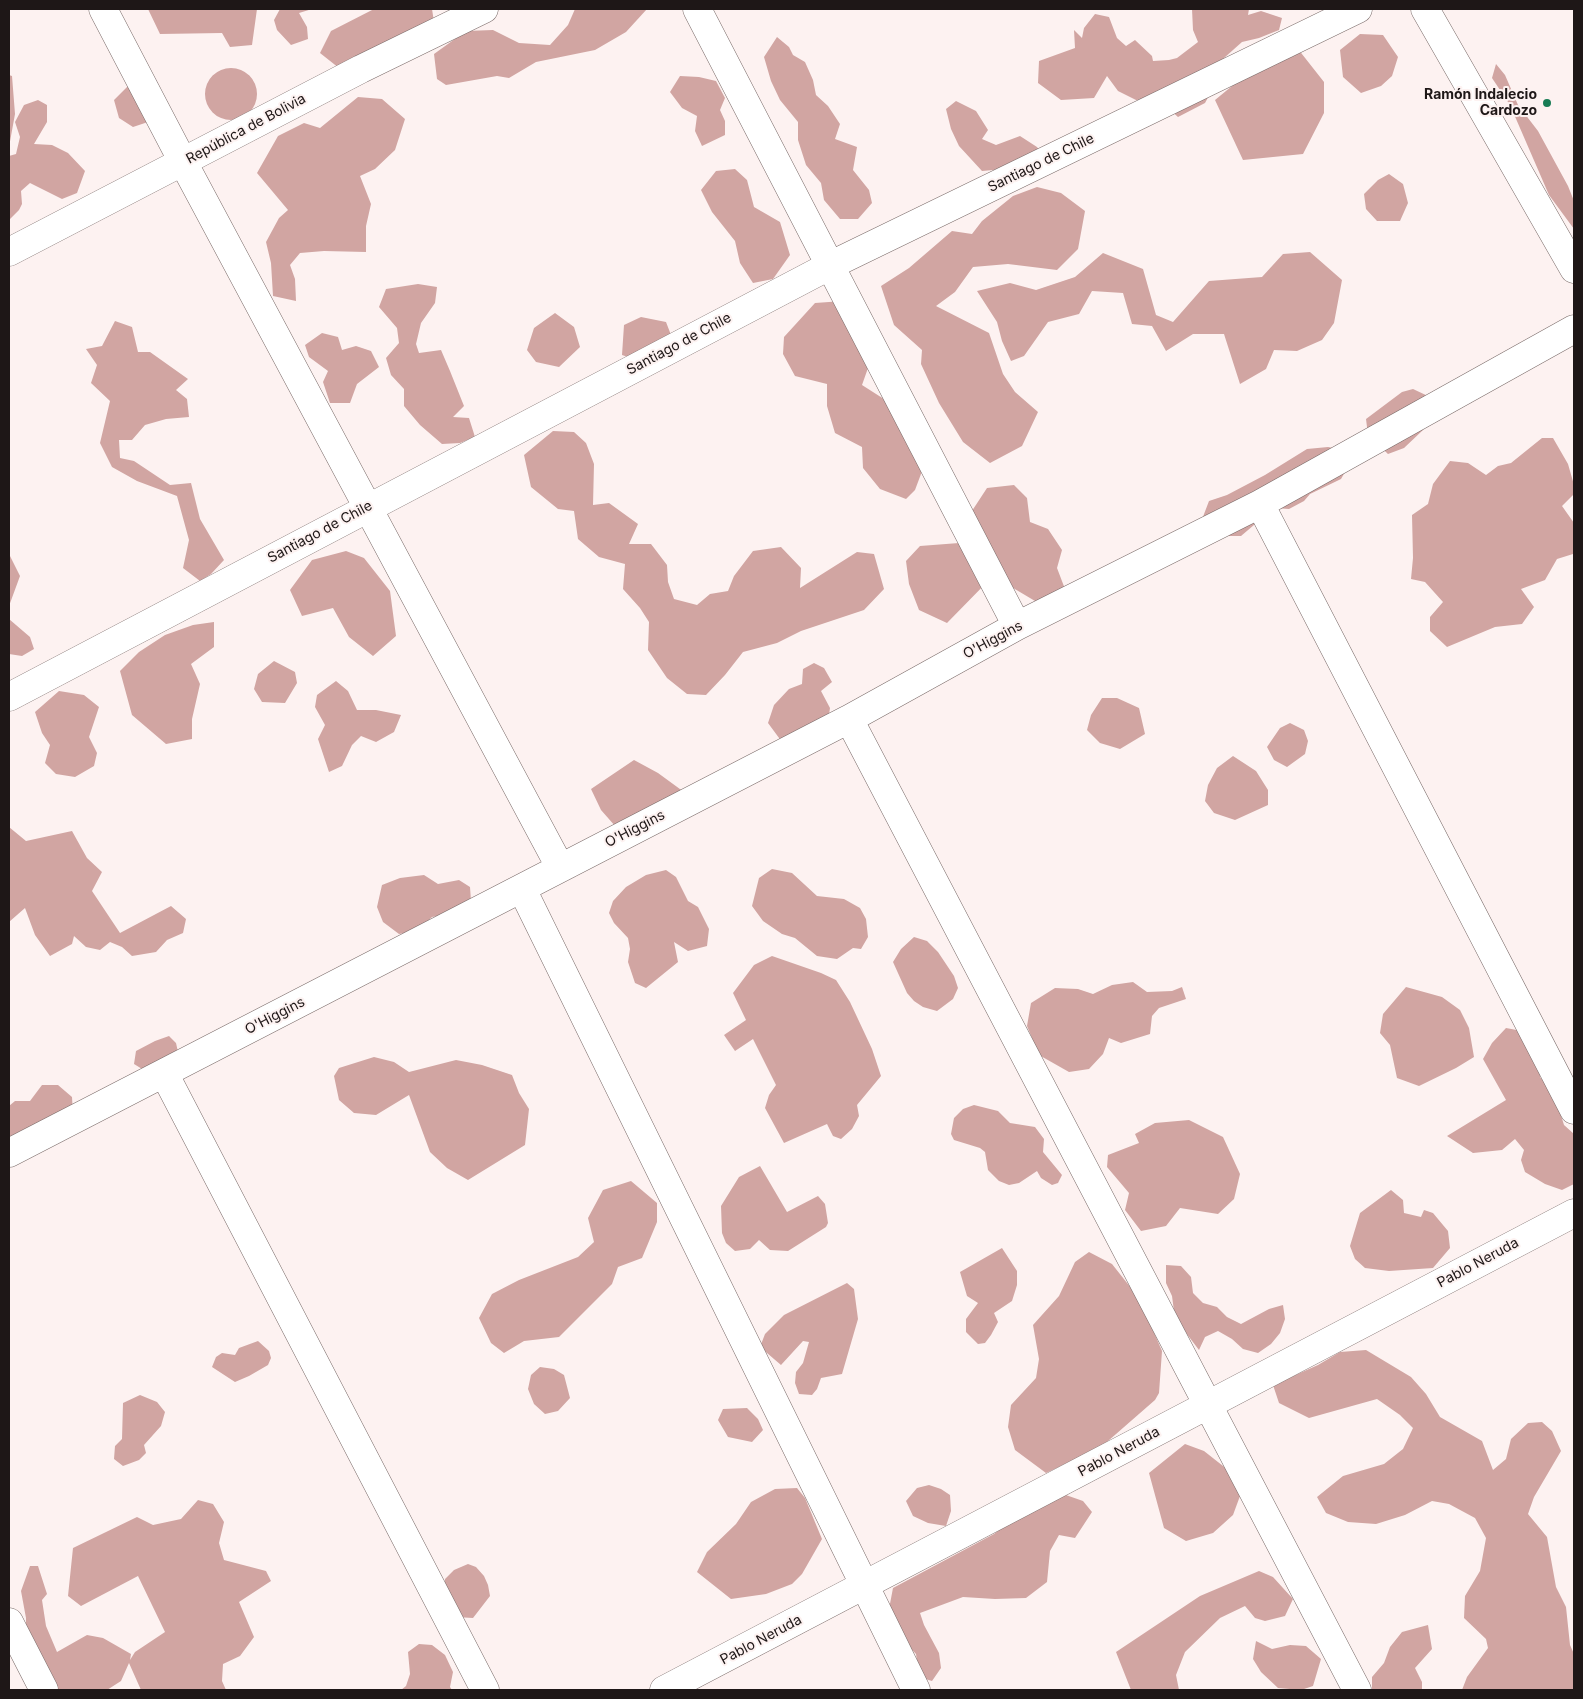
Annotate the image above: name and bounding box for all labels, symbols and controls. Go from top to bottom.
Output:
place label: Ramón Indalecio Cardozo [1424,87,1537,120]
street label: República de Bolivia [183,90,309,168]
marker: Ramón Indalecio Cardozo [1541,97,1553,109]
street label: Santiago de Chile [985,130,1097,196]
street label: Santiago de Chile [624,309,734,379]
street label: Santiago de Chile [265,497,375,567]
street label: O'Higgins [960,617,1026,663]
street label: O'Higgins [602,807,668,851]
street label: O'Higgins [242,994,308,1038]
street label: Pablo Neruda [1434,1235,1522,1291]
street label: Pablo Neruda [1075,1424,1163,1480]
street label: Pablo Neruda [717,1612,805,1668]

